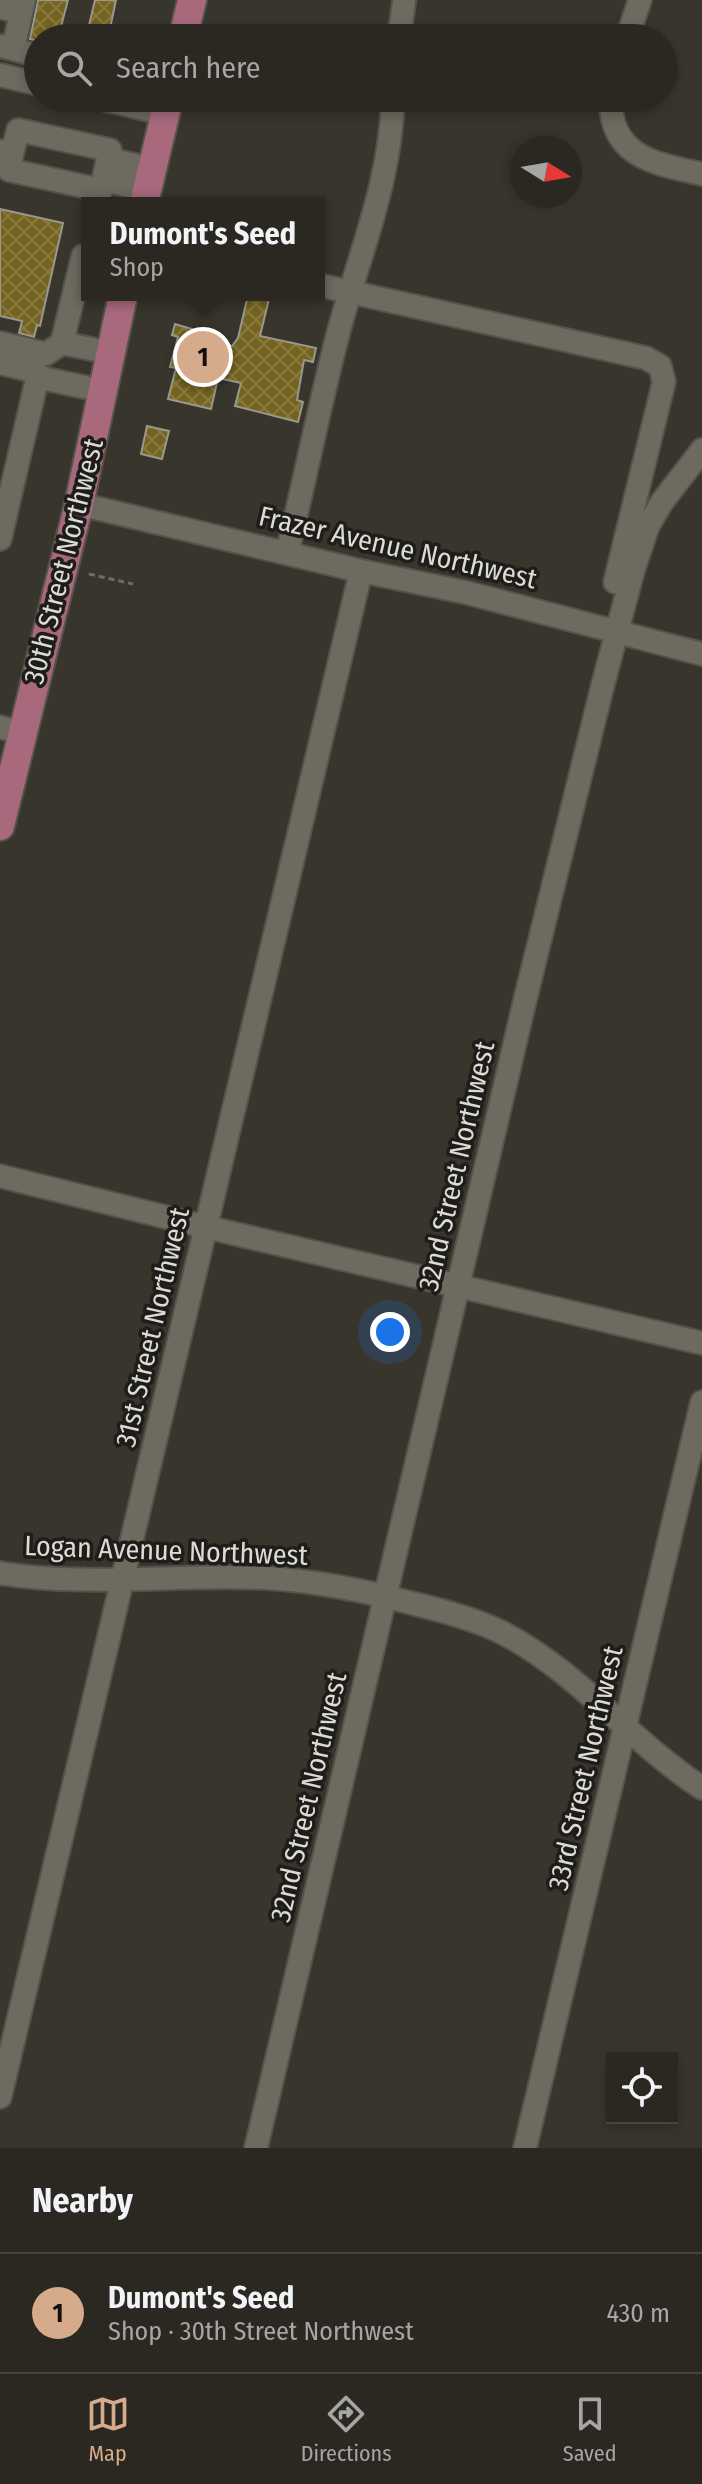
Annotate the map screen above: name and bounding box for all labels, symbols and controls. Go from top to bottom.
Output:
search box [24,24,678,112]
icon: search [52,46,96,90]
text: Search here [116,50,261,86]
north arrow [510,136,582,208]
popup [81,197,325,301]
text: Dumont's Seed [110,216,296,252]
text: Shop [110,252,164,283]
pin: 1 [177,327,229,387]
street label: 30th Street Northwest [17,434,110,687]
street label: Frazer Avenue Northwest [256,499,541,596]
street label: 32nd Street Northwest [412,1037,501,1294]
street label: 31st Street Northwest [109,1203,196,1450]
your location [370,1312,410,1352]
street label: Logan Avenue Northwest [24,1529,309,1572]
street label: 33rd Street Northwest [541,1642,630,1894]
street label: 32nd Street Northwest [264,1668,353,1925]
map controls [606,2052,678,2124]
button: locate [606,2052,678,2124]
text: Nearby [32,2180,133,2221]
text: Dumont's Seed [108,2280,294,2316]
text: 1 [53,2298,64,2329]
text: 430 m [606,2298,670,2329]
text: Shop · 30th Street Northwest [108,2316,414,2347]
tab: Map [86,2392,130,2467]
tab: Directions [301,2392,392,2467]
tab: Saved [563,2392,616,2467]

